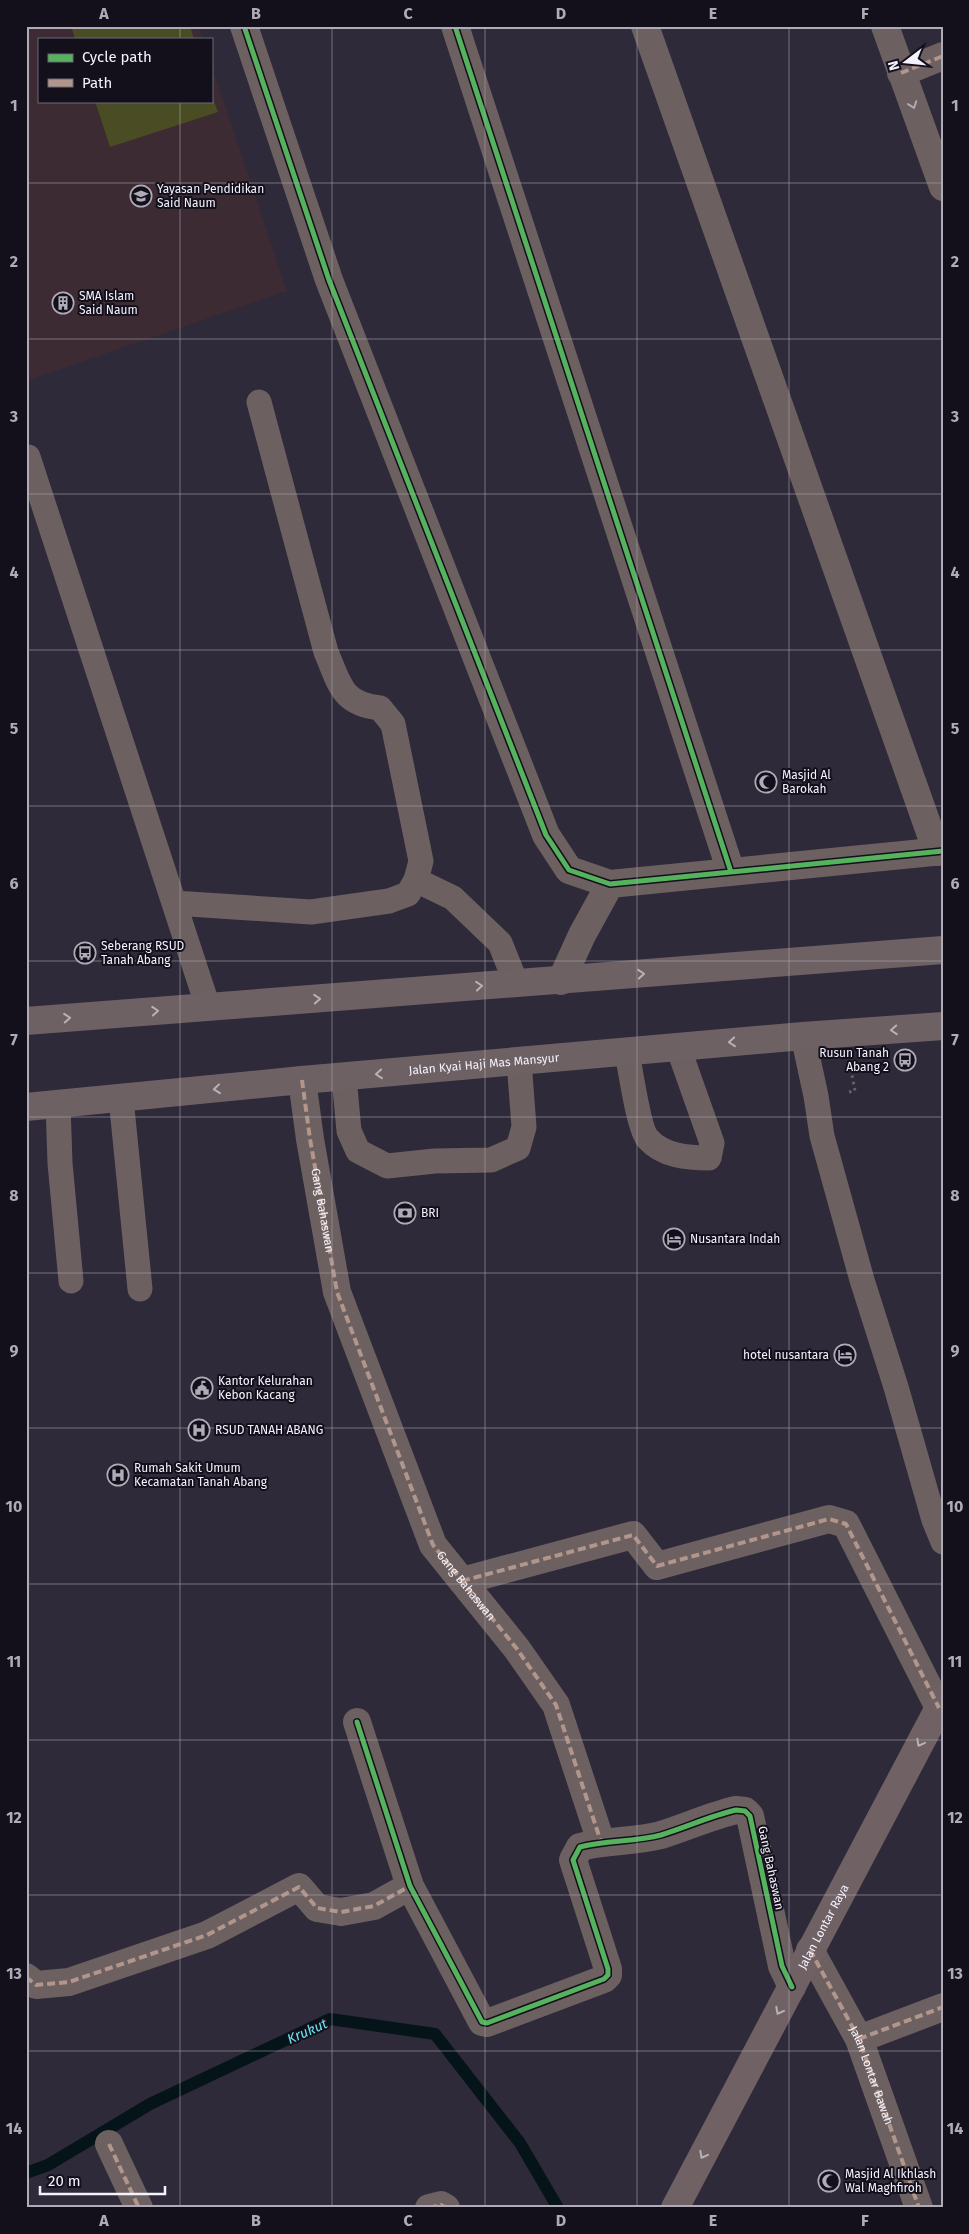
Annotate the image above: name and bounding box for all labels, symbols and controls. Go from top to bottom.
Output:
text: A [98,4,109,23]
text: B [251,4,261,23]
text: C [403,4,413,23]
text: D [556,4,566,23]
text: E [709,4,717,23]
text: F [861,4,869,23]
legend [38,38,212,102]
north arrow [882,38,932,88]
text: Cycle path [82,48,152,66]
text: N [885,59,903,72]
text: Path [82,74,112,92]
text: 1 [10,96,18,115]
text: 1 [951,96,959,115]
one-way arrow [907,100,917,109]
place label: Yayasan Pendidikan Said Naum [157,182,264,210]
school or university icon: Yayasan Pendidikan Said Naum [129,184,153,208]
text: 2 [10,252,18,271]
text: 2 [951,252,959,271]
place label: SMA Islam Said Naum [79,289,138,317]
building icon: SMA Islam Said Naum [51,291,75,315]
text: 3 [9,407,18,426]
text: 3 [950,407,959,426]
text: 4 [9,563,19,582]
text: 4 [950,563,960,582]
text: 5 [10,719,19,738]
text: 5 [951,719,960,738]
place label: Masjid Al Barokah [782,768,831,796]
mosque icon: Masjid Al Barokah [754,770,778,794]
text: 6 [9,874,19,893]
text: 6 [950,874,960,893]
place label: Seberang RSUD Tanah Abang [101,939,185,967]
bus stop icon: Seberang RSUD Tanah Abang [73,941,97,965]
one-way arrow [638,969,646,980]
one-way arrow [476,981,484,992]
one-way arrow [314,994,322,1005]
one-way arrow [152,1006,160,1017]
one-way arrow [63,1013,71,1024]
one-way arrow [890,1024,898,1035]
text: 7 [10,1030,18,1049]
text: 7 [951,1030,959,1049]
one-way arrow [728,1037,736,1048]
place label: Rusun Tanah Abang 2 [819,1046,889,1074]
bus stop icon: Rusun Tanah Abang 2 [893,1048,917,1072]
street label: Jalan Kyai Haji Mas Mansyur [408,1050,560,1078]
one-way arrow [374,1068,382,1079]
one-way arrow [212,1083,220,1094]
street label: Gang Bahaswan [308,1167,337,1254]
text: 8 [9,1186,19,1205]
text: 8 [950,1186,960,1205]
bank icon: BRI [393,1201,417,1225]
place label: BRI [421,1206,439,1220]
hotel icon: Nusantara Indah [662,1227,686,1251]
place label: Nusantara Indah [690,1232,780,1246]
text: 9 [10,1341,19,1360]
text: 9 [951,1341,960,1360]
hotel icon: hotel nusantara [833,1343,857,1367]
place label: hotel nusantara [743,1348,829,1362]
place label: Kantor Kelurahan Kebon Kacang [218,1374,313,1402]
public building icon: Kantor Kelurahan Kebon Kacang [190,1376,214,1400]
hospital icon: RSUD TANAH ABANG [187,1418,211,1442]
place label: RSUD TANAH ABANG [215,1423,323,1437]
place label: Rumah Sakit Umum Kecamatan Tanah Abang [134,1461,268,1489]
hospital icon: Rumah Sakit Umum Kecamatan Tanah Abang [106,1463,130,1487]
text: 10 [6,1497,22,1516]
text: 10 [947,1497,963,1516]
street label: Gang Bahaswan [434,1548,498,1623]
text: 11 [7,1652,21,1671]
text: 11 [948,1652,962,1671]
one-way arrow [916,1738,926,1747]
text: 12 [6,1808,22,1827]
text: 12 [947,1808,963,1827]
street label: Gang Bahaswan [755,1825,787,1911]
street label: Jalan Lontar Raya [795,1882,852,1972]
text: 13 [6,1964,22,1983]
text: 13 [947,1964,963,1983]
one-way arrow [776,2006,786,2015]
water label: Krukut [284,2015,330,2048]
street label: Jalan Lontar Bawah [846,2023,896,2127]
text: 14 [6,2119,22,2138]
text: 14 [947,2119,963,2138]
one-way arrow [699,2149,709,2158]
scale bar [40,2164,165,2196]
place label: Masjid Al Ikhlash Wal Maghfiroh [845,2167,936,2195]
mosque icon: Masjid Al Ikhlash Wal Maghfiroh [817,2169,841,2193]
text: 20 m [48,2172,81,2190]
text: A [98,2211,109,2230]
text: B [251,2211,261,2230]
text: C [403,2211,413,2230]
text: D [556,2211,566,2230]
text: E [709,2211,717,2230]
text: F [861,2211,869,2230]

